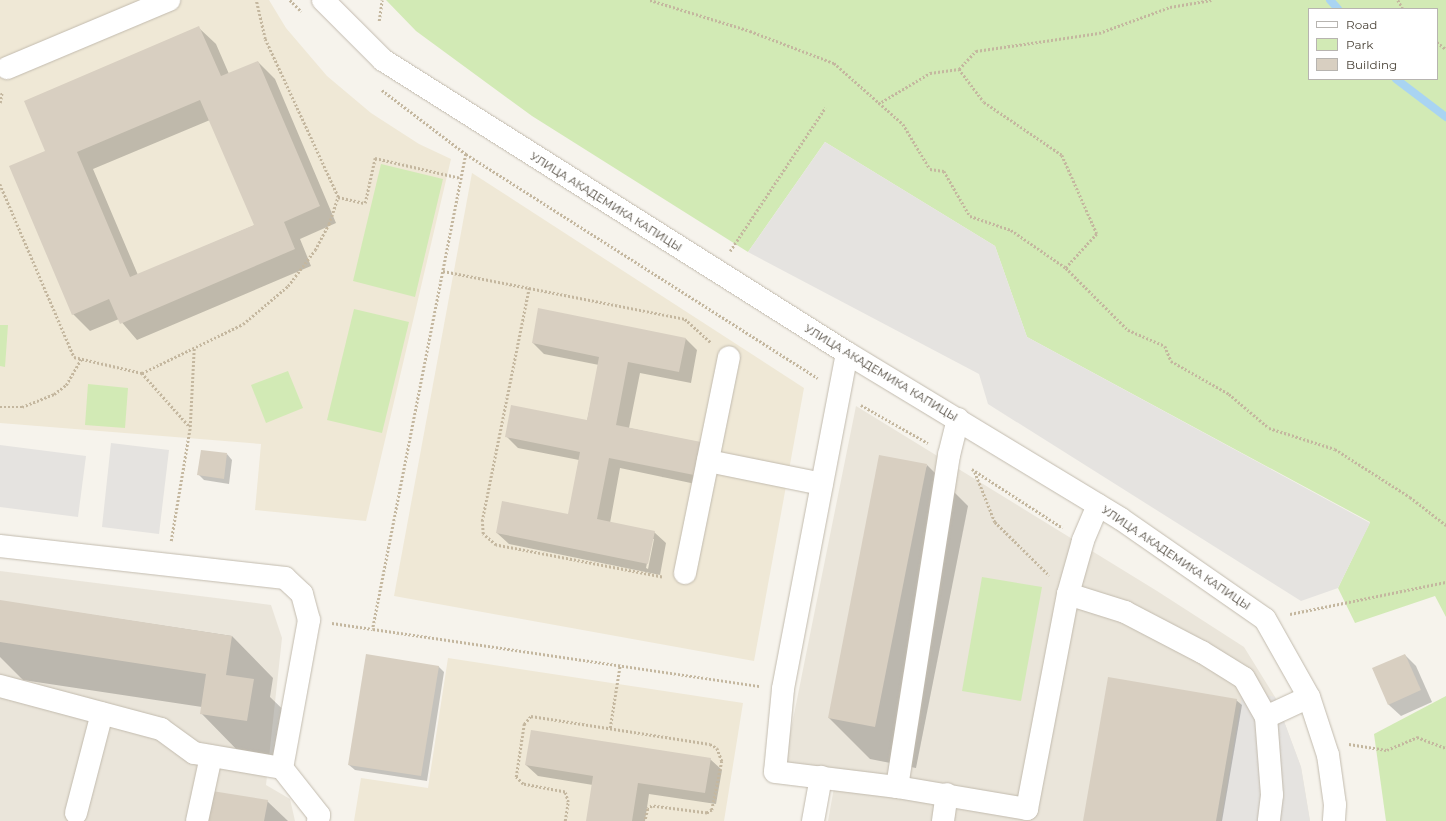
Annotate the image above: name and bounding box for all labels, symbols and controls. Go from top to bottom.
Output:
legend [1308,8,1438,80]
text: Road [1346,17,1377,32]
text: Park [1346,37,1373,52]
text: Building [1346,57,1397,72]
street label: УЛИЦА АКАДЕМИКА КАПИЦЫ [528,150,684,254]
street label: УЛИЦА АКАДЕМИКА КАПИЦЫ [802,322,960,424]
street label: УЛИЦА АКАДЕМИКА КАПИЦЫ [1099,503,1253,613]

